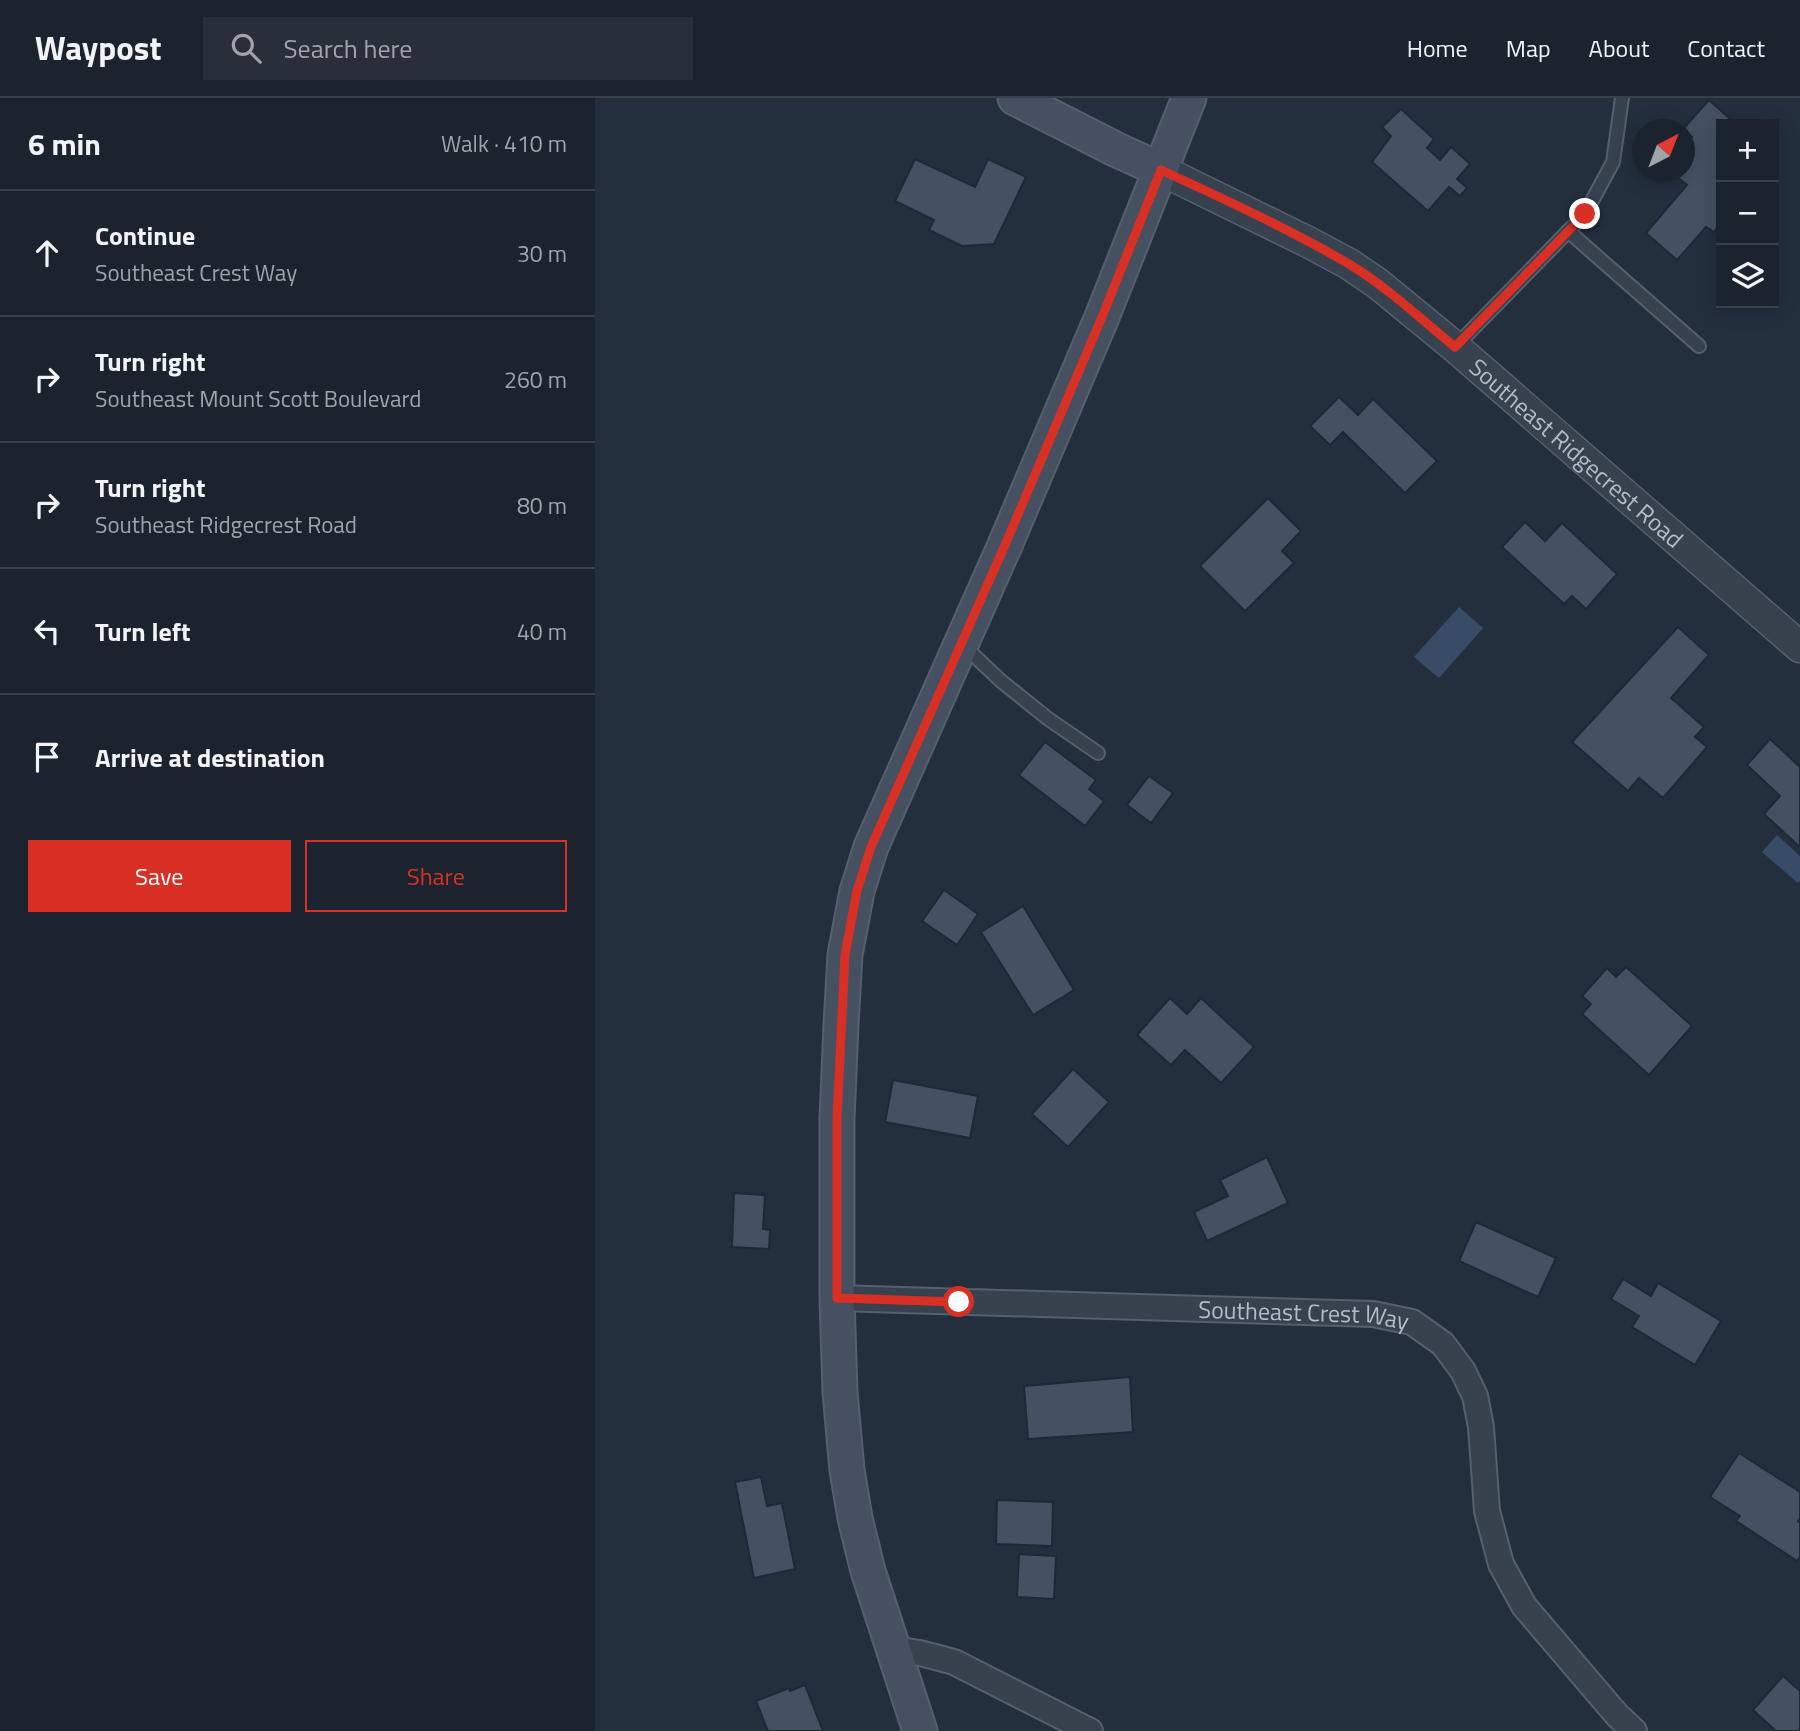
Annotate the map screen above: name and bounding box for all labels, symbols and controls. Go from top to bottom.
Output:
search box [203,17,693,80]
text: Waypost [35,23,161,73]
icon: search [227,29,265,67]
text: Search here [283,29,412,68]
text: Home [1407,30,1468,66]
text: Map [1506,30,1551,66]
text: About [1589,30,1649,66]
text: Contact [1687,30,1765,66]
north arrow [1632,119,1695,182]
map controls [1716,119,1779,308]
button: + [1716,119,1779,182]
text: 6 min [28,121,101,167]
text: Walk · 410 m [441,126,567,161]
button: − [1716,182,1779,245]
route end [1569,198,1600,229]
text: Continue [95,216,195,255]
icon: ahead [28,234,66,272]
text: 30 m [517,236,567,271]
button: layers [1716,245,1779,308]
text: Southeast Crest Way [95,255,297,290]
text: Turn right [95,342,206,381]
street label: Southeast Ridgecrest Road [1461,349,1692,556]
icon: right [28,360,66,398]
text: 260 m [504,362,567,397]
text: Southeast Mount Scott Boulevard [95,381,421,416]
text: Turn right [95,468,206,507]
icon: right [28,486,66,524]
text: 80 m [517,488,567,523]
text: Southeast Ridgecrest Road [95,507,357,542]
icon: left [28,612,66,650]
text: Turn left [95,612,190,651]
text: 40 m [517,614,567,649]
icon: arrive [28,738,66,776]
text: Arrive at destination [95,738,325,777]
button: Save [28,840,291,912]
button: Share [305,840,567,912]
route start [943,1286,974,1317]
street label: Southeast Crest Way [1198,1291,1413,1339]

